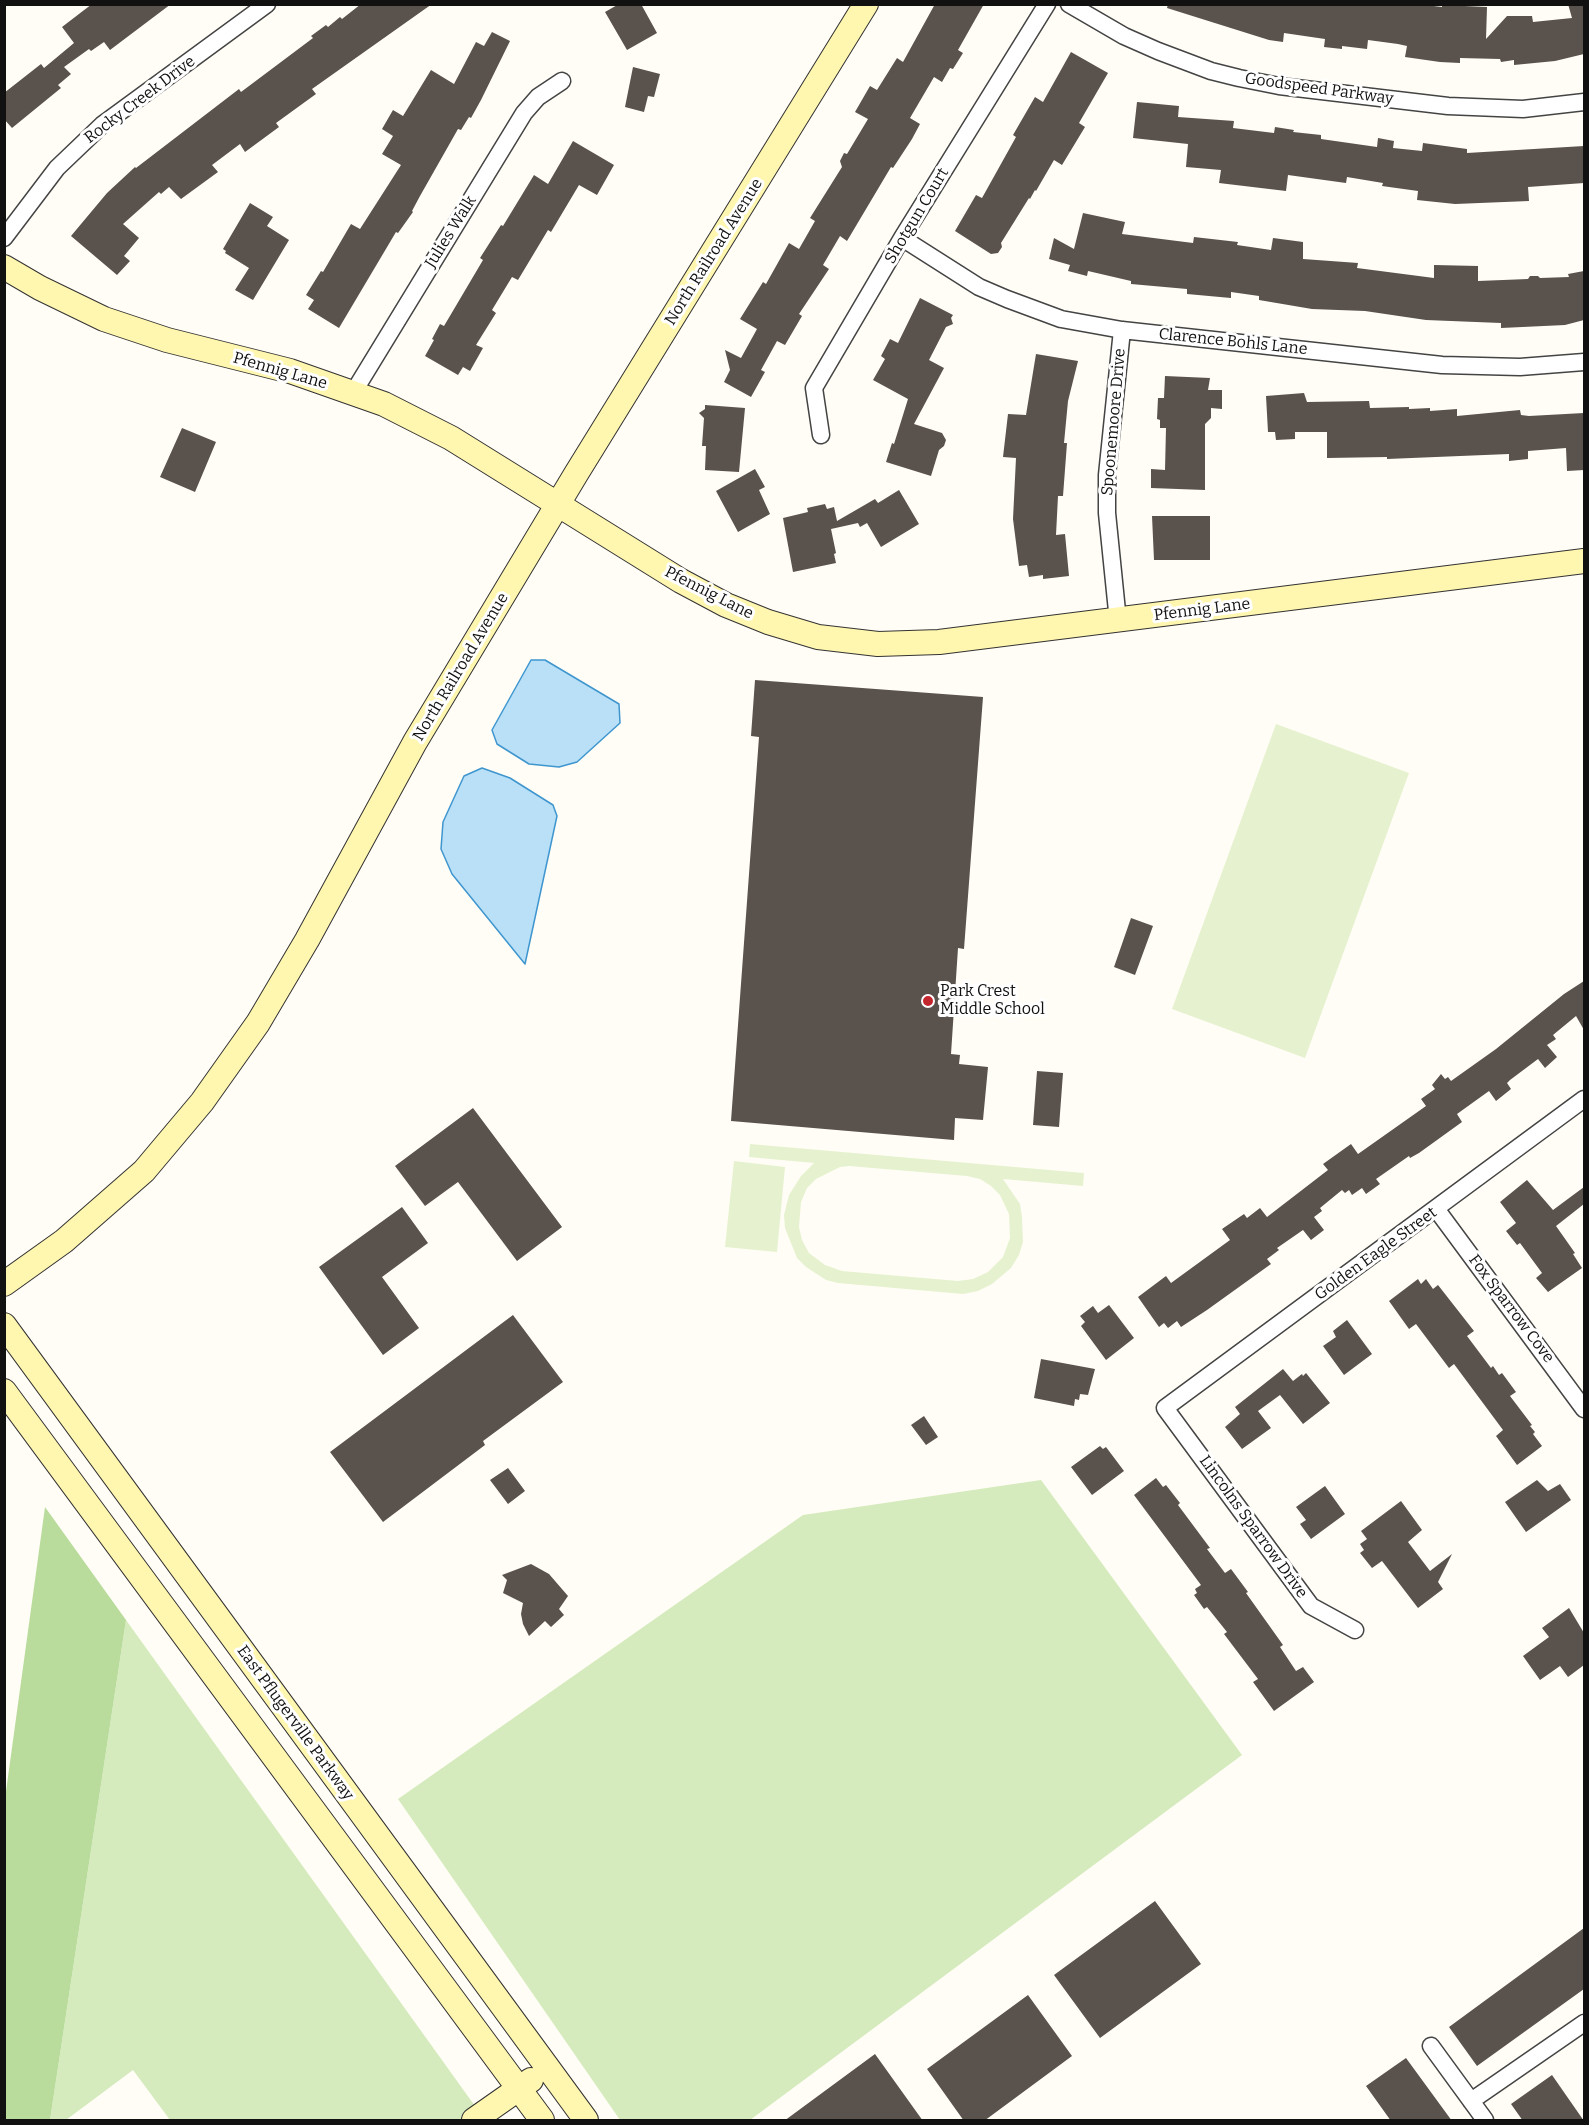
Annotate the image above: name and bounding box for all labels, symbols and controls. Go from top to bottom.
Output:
street label: Rocky Creek Drive [81,52,199,148]
street label: Goodspeed Parkway [1244,69,1394,109]
street label: Shotgun Court [881,165,953,267]
street label: North Railroad Avenue [661,175,767,329]
street label: Julies Walk [421,192,481,272]
street label: Clarence Bohls Lane [1158,325,1308,359]
street label: Pfennig Lane [231,348,329,394]
street label: Spoonemoore Drive [1098,348,1130,496]
street label: Pfennig Lane [661,562,757,624]
street label: North Railroad Avenue [409,589,513,745]
street label: Pfennig Lane [1153,595,1251,625]
place label: Park Crest Middle School [940,982,1045,1020]
marker: Park Crest Middle School [921,994,935,1008]
street label: Golden Eagle Street [1311,1203,1441,1305]
street label: Fox Sparrow Cove [1464,1251,1558,1367]
street label: Lincolns Sparrow Drive [1195,1452,1311,1602]
street label: East Pflugerville Parkway [232,1642,358,1804]

